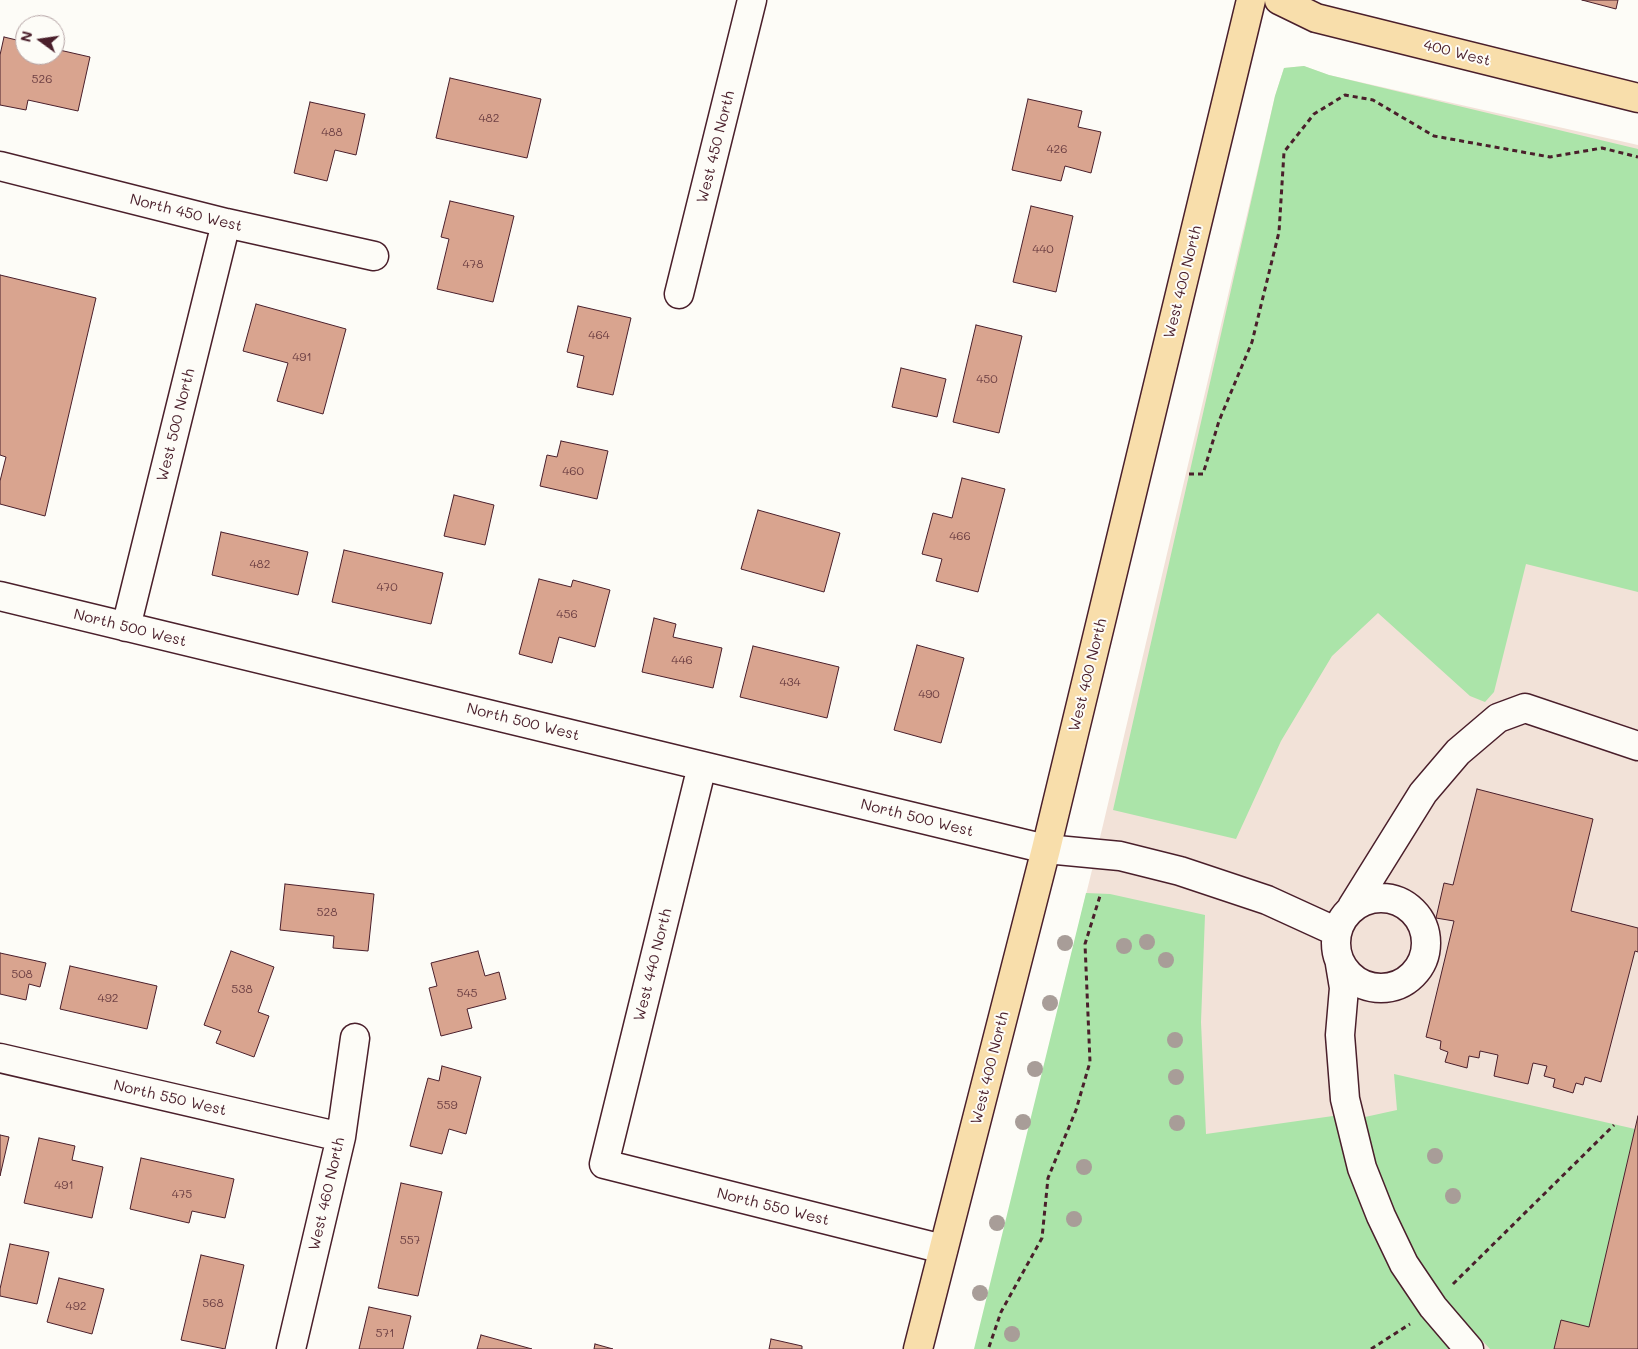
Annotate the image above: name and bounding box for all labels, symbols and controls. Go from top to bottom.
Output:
north arrow [15,15,65,65]
text: N [15,29,36,44]
street label: 400 West [1422,36,1492,70]
house number: 526 [32,72,52,86]
street label: West 450 North [693,89,739,205]
house number: 482 [479,111,499,125]
house number: 488 [321,125,343,139]
house number: 426 [1047,142,1067,156]
street label: North 450 West [128,190,244,236]
street label: West 400 North [1160,224,1206,340]
house number: 440 [1032,242,1054,256]
house number: 478 [463,257,483,271]
house number: 464 [588,328,610,342]
house number: 491 [292,350,312,364]
street label: West 500 North [153,367,199,483]
house number: 450 [976,372,998,386]
house number: 460 [562,464,584,478]
house number: 466 [949,529,971,543]
house number: 482 [250,557,270,571]
house number: 470 [376,580,398,594]
street label: North 500 West [72,605,188,651]
house number: 456 [556,607,578,621]
street label: West 400 North [1065,617,1111,733]
house number: 446 [671,653,693,667]
house number: 434 [779,675,801,689]
house number: 490 [918,687,940,701]
street label: North 500 West [465,699,581,745]
street label: North 500 West [859,795,975,841]
house number: 528 [317,905,337,919]
street label: West 440 North [630,907,676,1023]
house number: 508 [11,967,33,981]
house number: 538 [231,982,253,996]
house number: 545 [456,986,478,1000]
house number: 492 [98,991,118,1005]
street label: West 400 North [967,1010,1013,1126]
street label: North 550 West [112,1076,228,1120]
house number: 559 [436,1098,458,1112]
street label: West 460 North [305,1136,349,1252]
house number: 491 [54,1178,74,1192]
street label: North 550 West [715,1184,831,1230]
house number: 475 [172,1187,192,1201]
house number: 557 [400,1233,420,1247]
house number: 568 [202,1296,224,1310]
house number: 492 [66,1299,86,1313]
house number: 571 [375,1326,395,1340]

